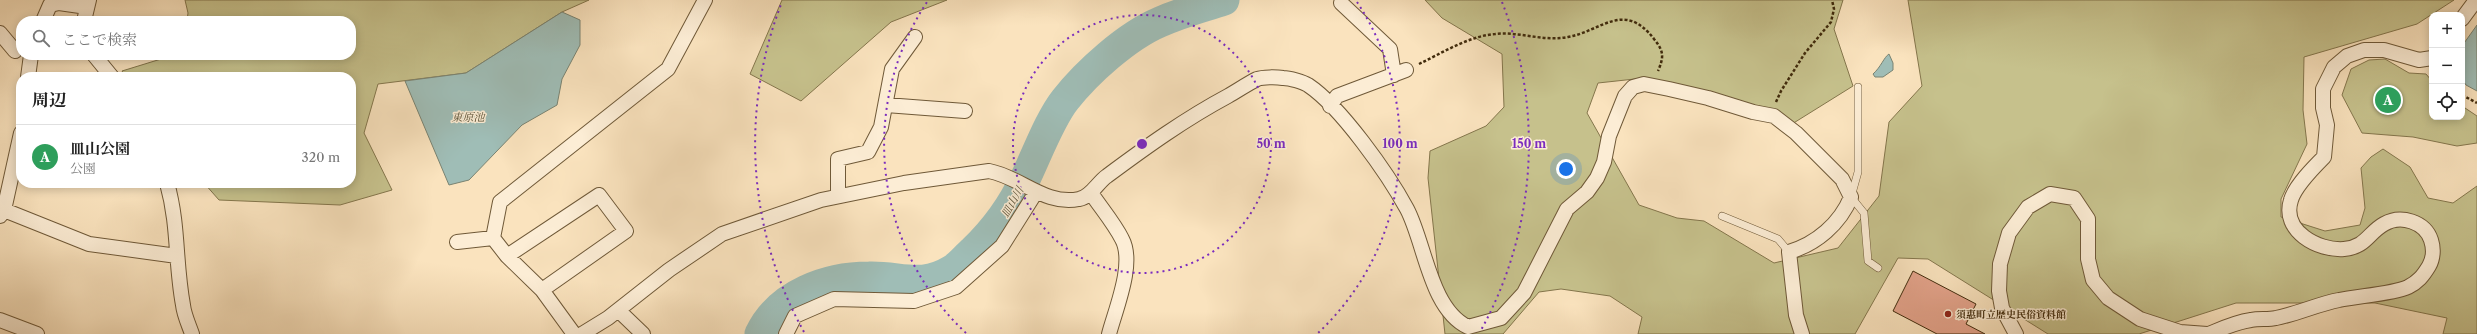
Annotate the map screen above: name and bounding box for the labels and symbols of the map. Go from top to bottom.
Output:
pin: A [2375,85,2401,115]
water label: 東原池 [452,110,486,124]
text: 50 m [1256,136,1286,151]
text: 100 m [1382,136,1418,151]
text: 150 m [1512,136,1546,151]
centre of rings [1135,137,1149,151]
your location [1556,159,1576,179]
water label: 皿山川 [998,183,1027,220]
place label: 須惠町立歴史民俗資料館 [1956,308,2066,321]
marker: 須惠町立歴史民俗資料館 [1943,309,1953,319]

